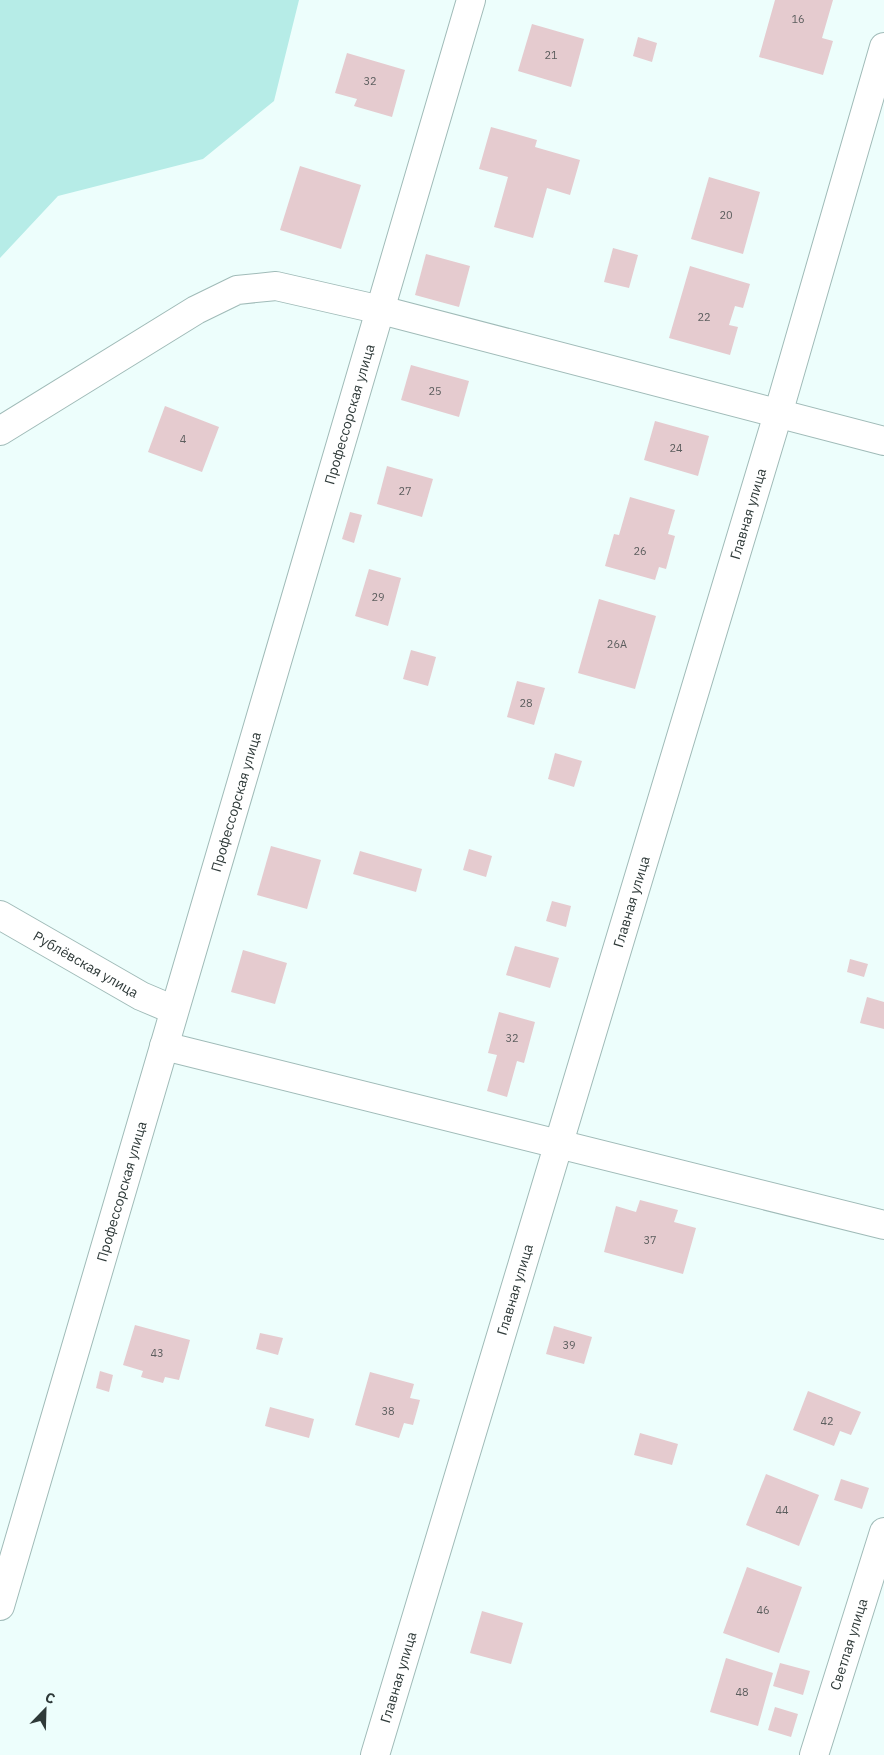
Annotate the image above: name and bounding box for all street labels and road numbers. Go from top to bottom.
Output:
street label: Профессорская улица [320,341,379,487]
street label: Главная улица [726,466,770,562]
street label: Профессорская улица [207,729,265,874]
street label: Главная улица [609,853,654,950]
street label: Рублёвская улица [30,927,142,1002]
street label: Профессорская улица [92,1119,151,1264]
street label: Главная улица [493,1241,537,1337]
street label: Светлая улица [826,1596,872,1692]
street label: Главная улица [376,1629,421,1725]

